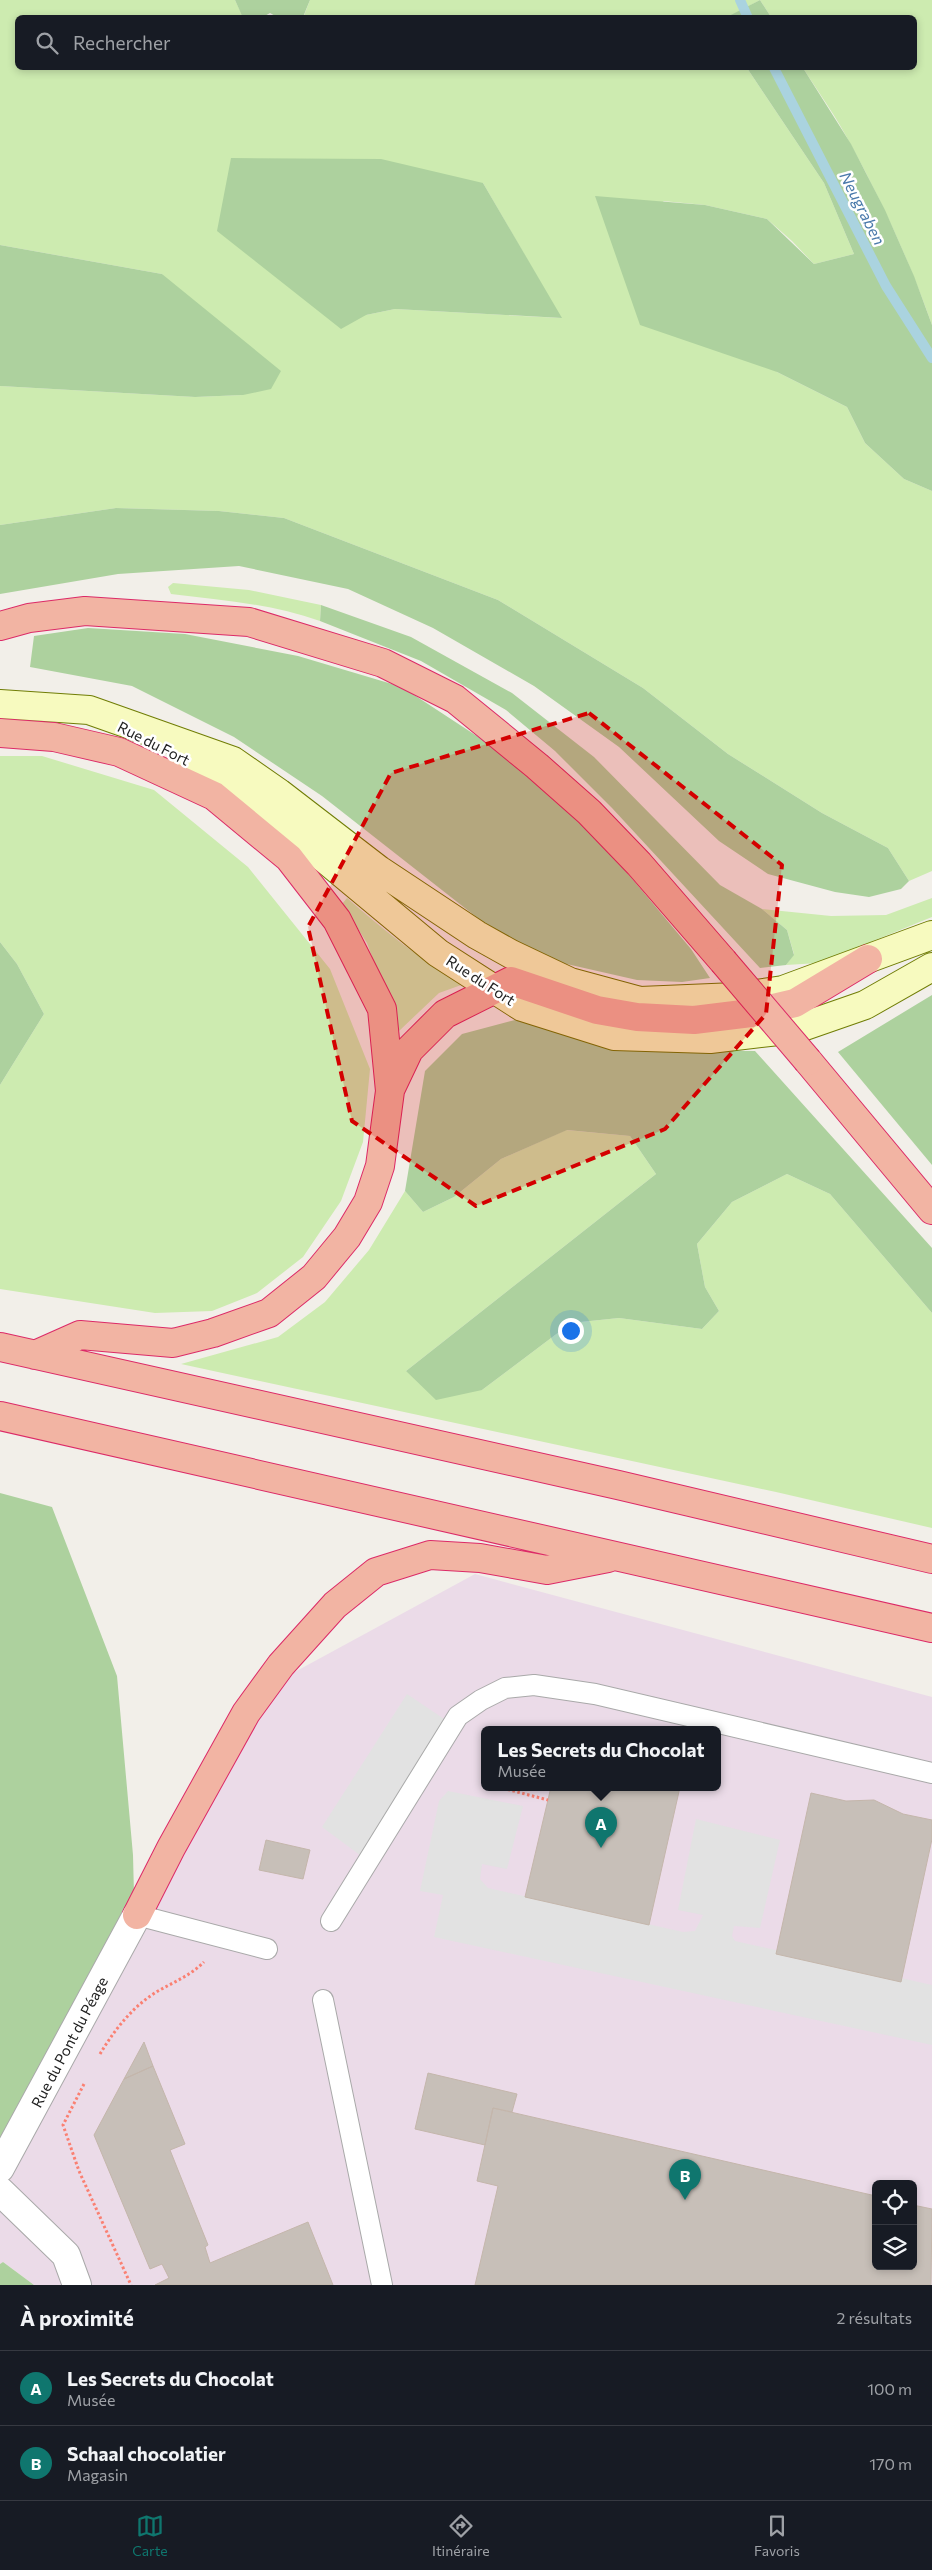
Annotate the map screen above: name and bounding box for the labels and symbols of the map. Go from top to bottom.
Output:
water label: Neugraben [836,168,890,248]
street label: Rue du Fort [115,717,193,769]
street label: Rue du Fort [443,951,519,1009]
your location [558,1318,584,1344]
pin: A [585,1807,617,1848]
street label: Rue du Pont du Péage [27,1973,111,2110]
pin: B [669,2159,701,2200]

